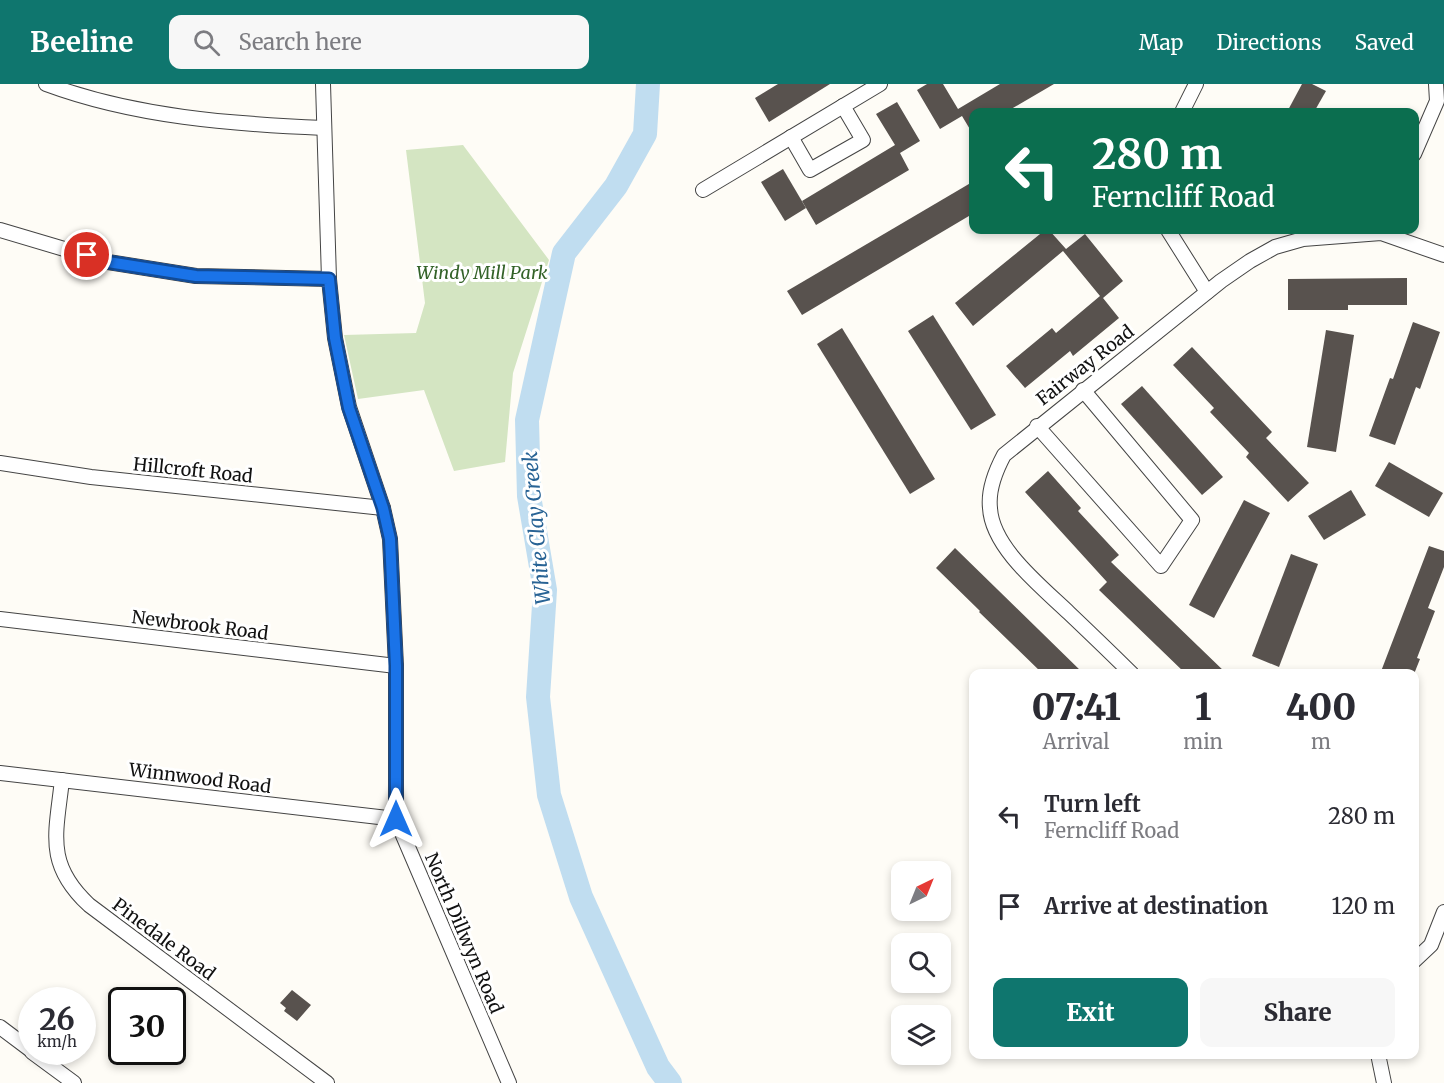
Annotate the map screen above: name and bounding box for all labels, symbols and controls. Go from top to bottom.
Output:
search box [169,15,589,69]
text: Beeline [30,24,133,60]
icon: search [190,26,223,59]
text: Search here [238,28,362,56]
text: Map [1139,29,1183,56]
text: Directions [1216,29,1321,56]
text: Saved [1354,29,1414,56]
text: 280 m [1092,128,1222,180]
icon: left [993,132,1071,210]
text: Ferncliff Road [1092,180,1275,214]
pin [61,229,112,280]
icon: arrive [70,238,103,271]
park label: Windy Mill Park [416,261,548,284]
street label: Fairway Road [1032,320,1138,410]
water label: White Clay Creek [517,450,555,606]
street label: Hillcroft Road [132,452,254,488]
street label: Newbrook Road [130,605,270,645]
text: 07:41 [1032,685,1121,730]
text: 1 [1195,685,1212,730]
text: 400 [1286,685,1356,730]
text: Arrival [1043,729,1110,754]
text: min [1183,729,1223,754]
text: m [1311,729,1331,754]
street label: Winnwood Road [127,758,273,798]
position arrow [364,787,428,851]
text: Turn left [1044,790,1141,818]
icon: left [993,800,1026,833]
text: 280 m [1328,802,1395,830]
text: Ferncliff Road [1044,818,1179,843]
street label: North Dillwyn Road [420,849,508,1017]
north arrow [891,861,951,921]
map controls [891,861,951,1065]
icon: arrive [993,890,1026,923]
text: Arrive at destination [1044,892,1268,920]
text: 120 m [1331,892,1395,920]
street label: Pinedale Road [108,893,220,985]
button: search [891,933,951,993]
button: Exit [993,978,1188,1047]
button: Share [1200,978,1395,1047]
speed limit sign: 30 [108,987,186,1065]
text: 26 [39,1000,75,1038]
button: layers [891,1005,951,1065]
text: km/h [37,1032,77,1051]

